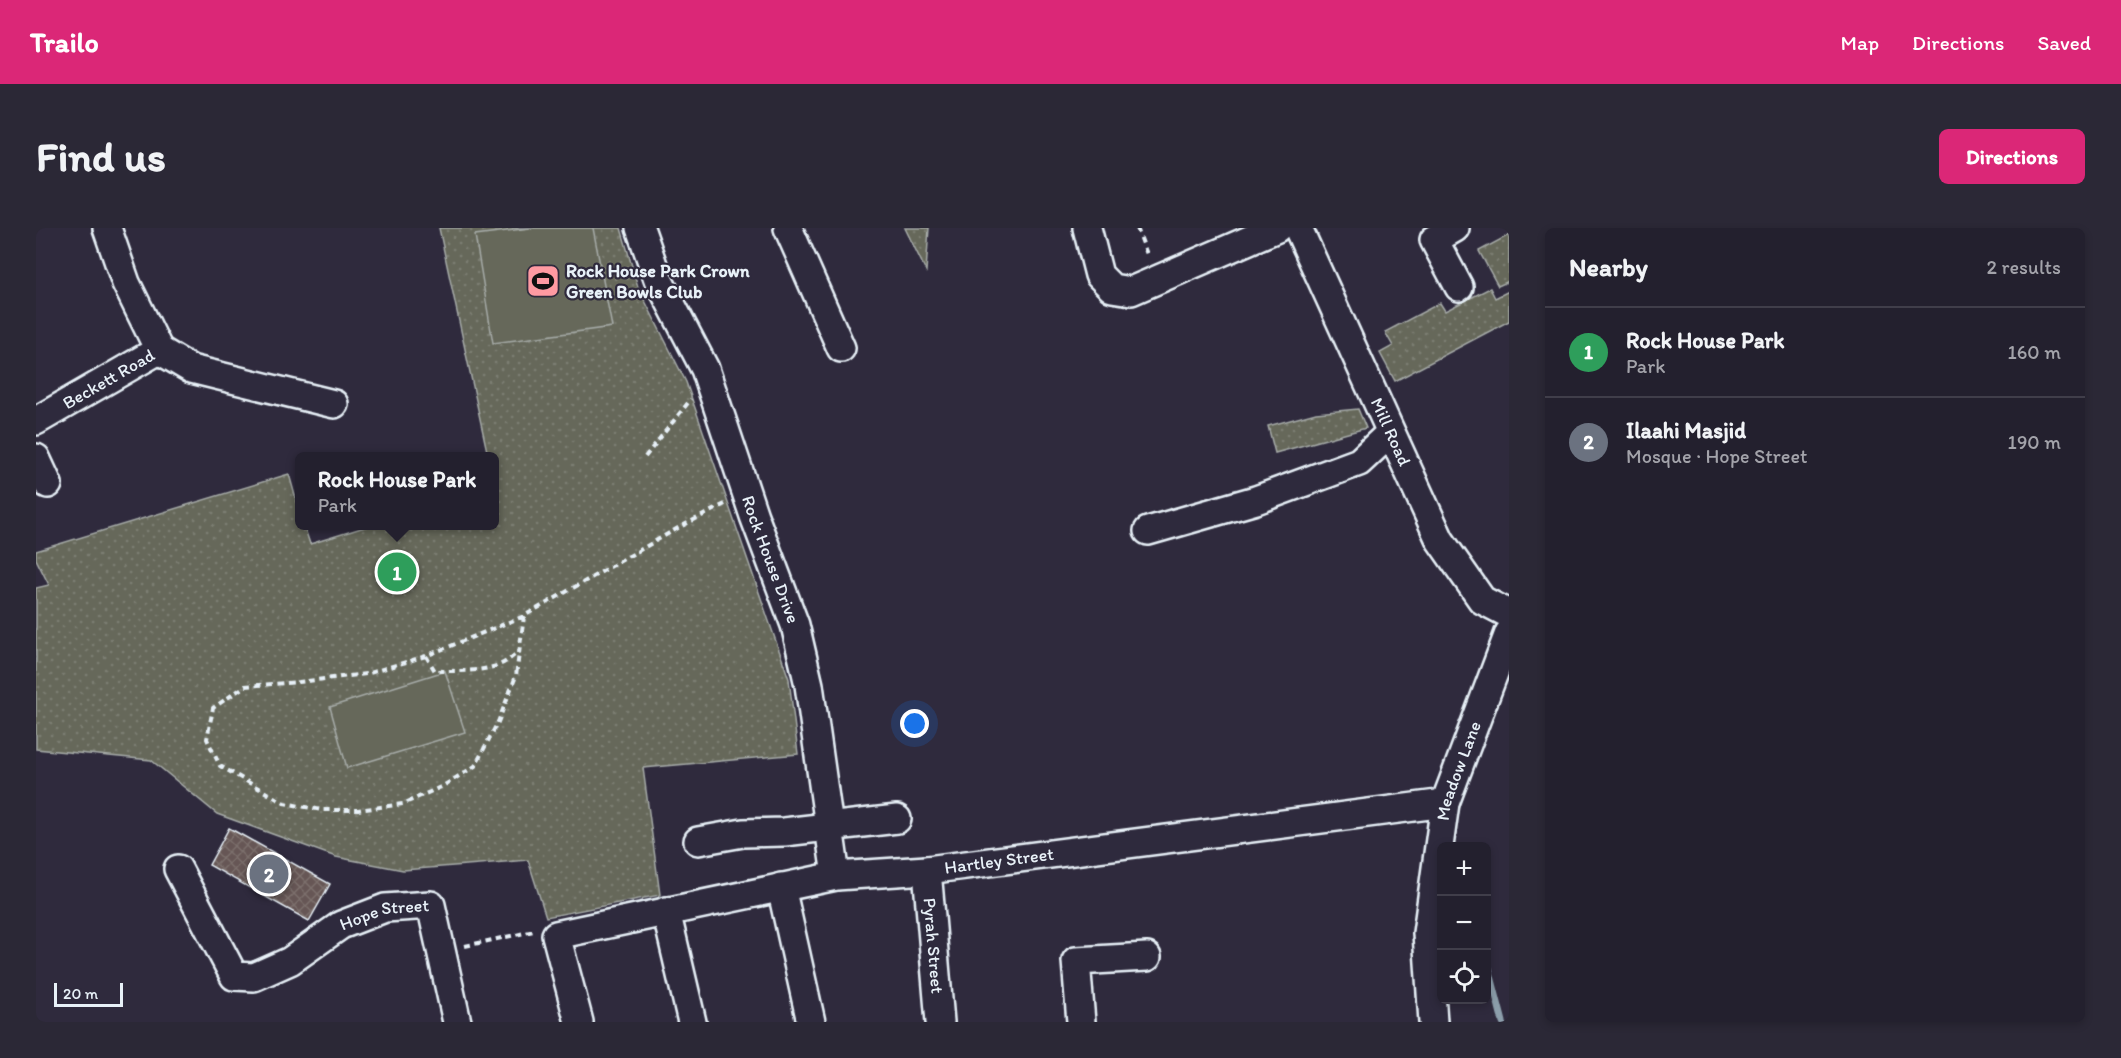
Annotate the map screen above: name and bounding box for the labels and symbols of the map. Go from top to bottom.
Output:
place label: Rock House Park Crown Green Bowls Club [566,260,750,303]
sports icon: Rock House Park Crown Green Bowls Club [525,263,561,299]
street label: Beckett Road [59,344,159,414]
street label: Mill Road [1366,394,1416,470]
street label: Rock House Drive [737,493,804,626]
pin: 1 [378,550,416,594]
your location [900,709,929,738]
street label: Meadow Lane [1432,718,1486,822]
street label: Hartley Street [943,843,1055,879]
pin: 2 [250,852,288,896]
street label: Hope Street [336,894,430,935]
street label: Pyrah Street [918,897,949,995]
scale bar [54,980,123,1008]

